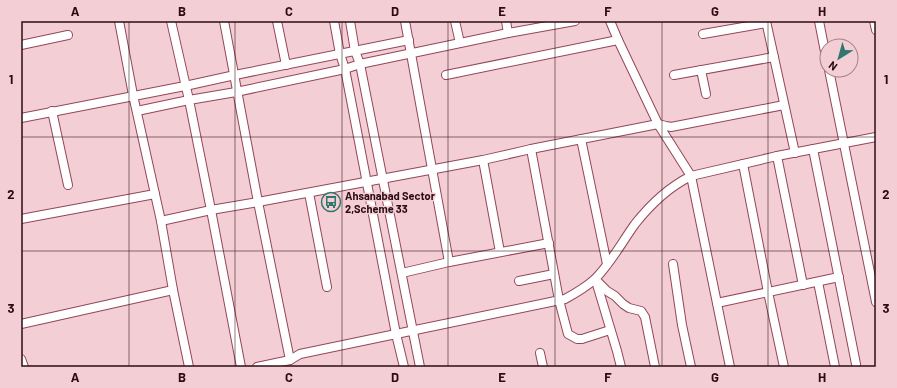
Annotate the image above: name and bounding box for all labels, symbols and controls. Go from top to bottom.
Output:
text: A [71,3,80,19]
text: B [178,3,186,19]
text: C [285,3,293,19]
text: D [391,3,399,19]
text: E [498,3,506,19]
text: F [604,3,612,19]
text: G [711,3,719,19]
text: H [818,3,826,19]
north arrow [819,38,859,78]
text: N [826,59,840,74]
text: 1 [9,71,13,87]
text: 1 [884,71,888,87]
text: 2 [7,186,15,202]
text: 2 [882,186,890,202]
place label: Ahsanabad Sector 2,Scheme 33 [345,189,436,215]
bus stop icon: Ahsanabad Sector 2,Scheme 33 [320,191,342,213]
text: 3 [7,300,15,316]
text: 3 [882,300,890,316]
text: A [71,369,80,385]
text: B [178,369,186,385]
text: C [285,369,293,385]
text: D [391,369,399,385]
text: E [498,369,506,385]
text: F [604,369,612,385]
text: G [711,369,719,385]
text: H [818,369,826,385]

